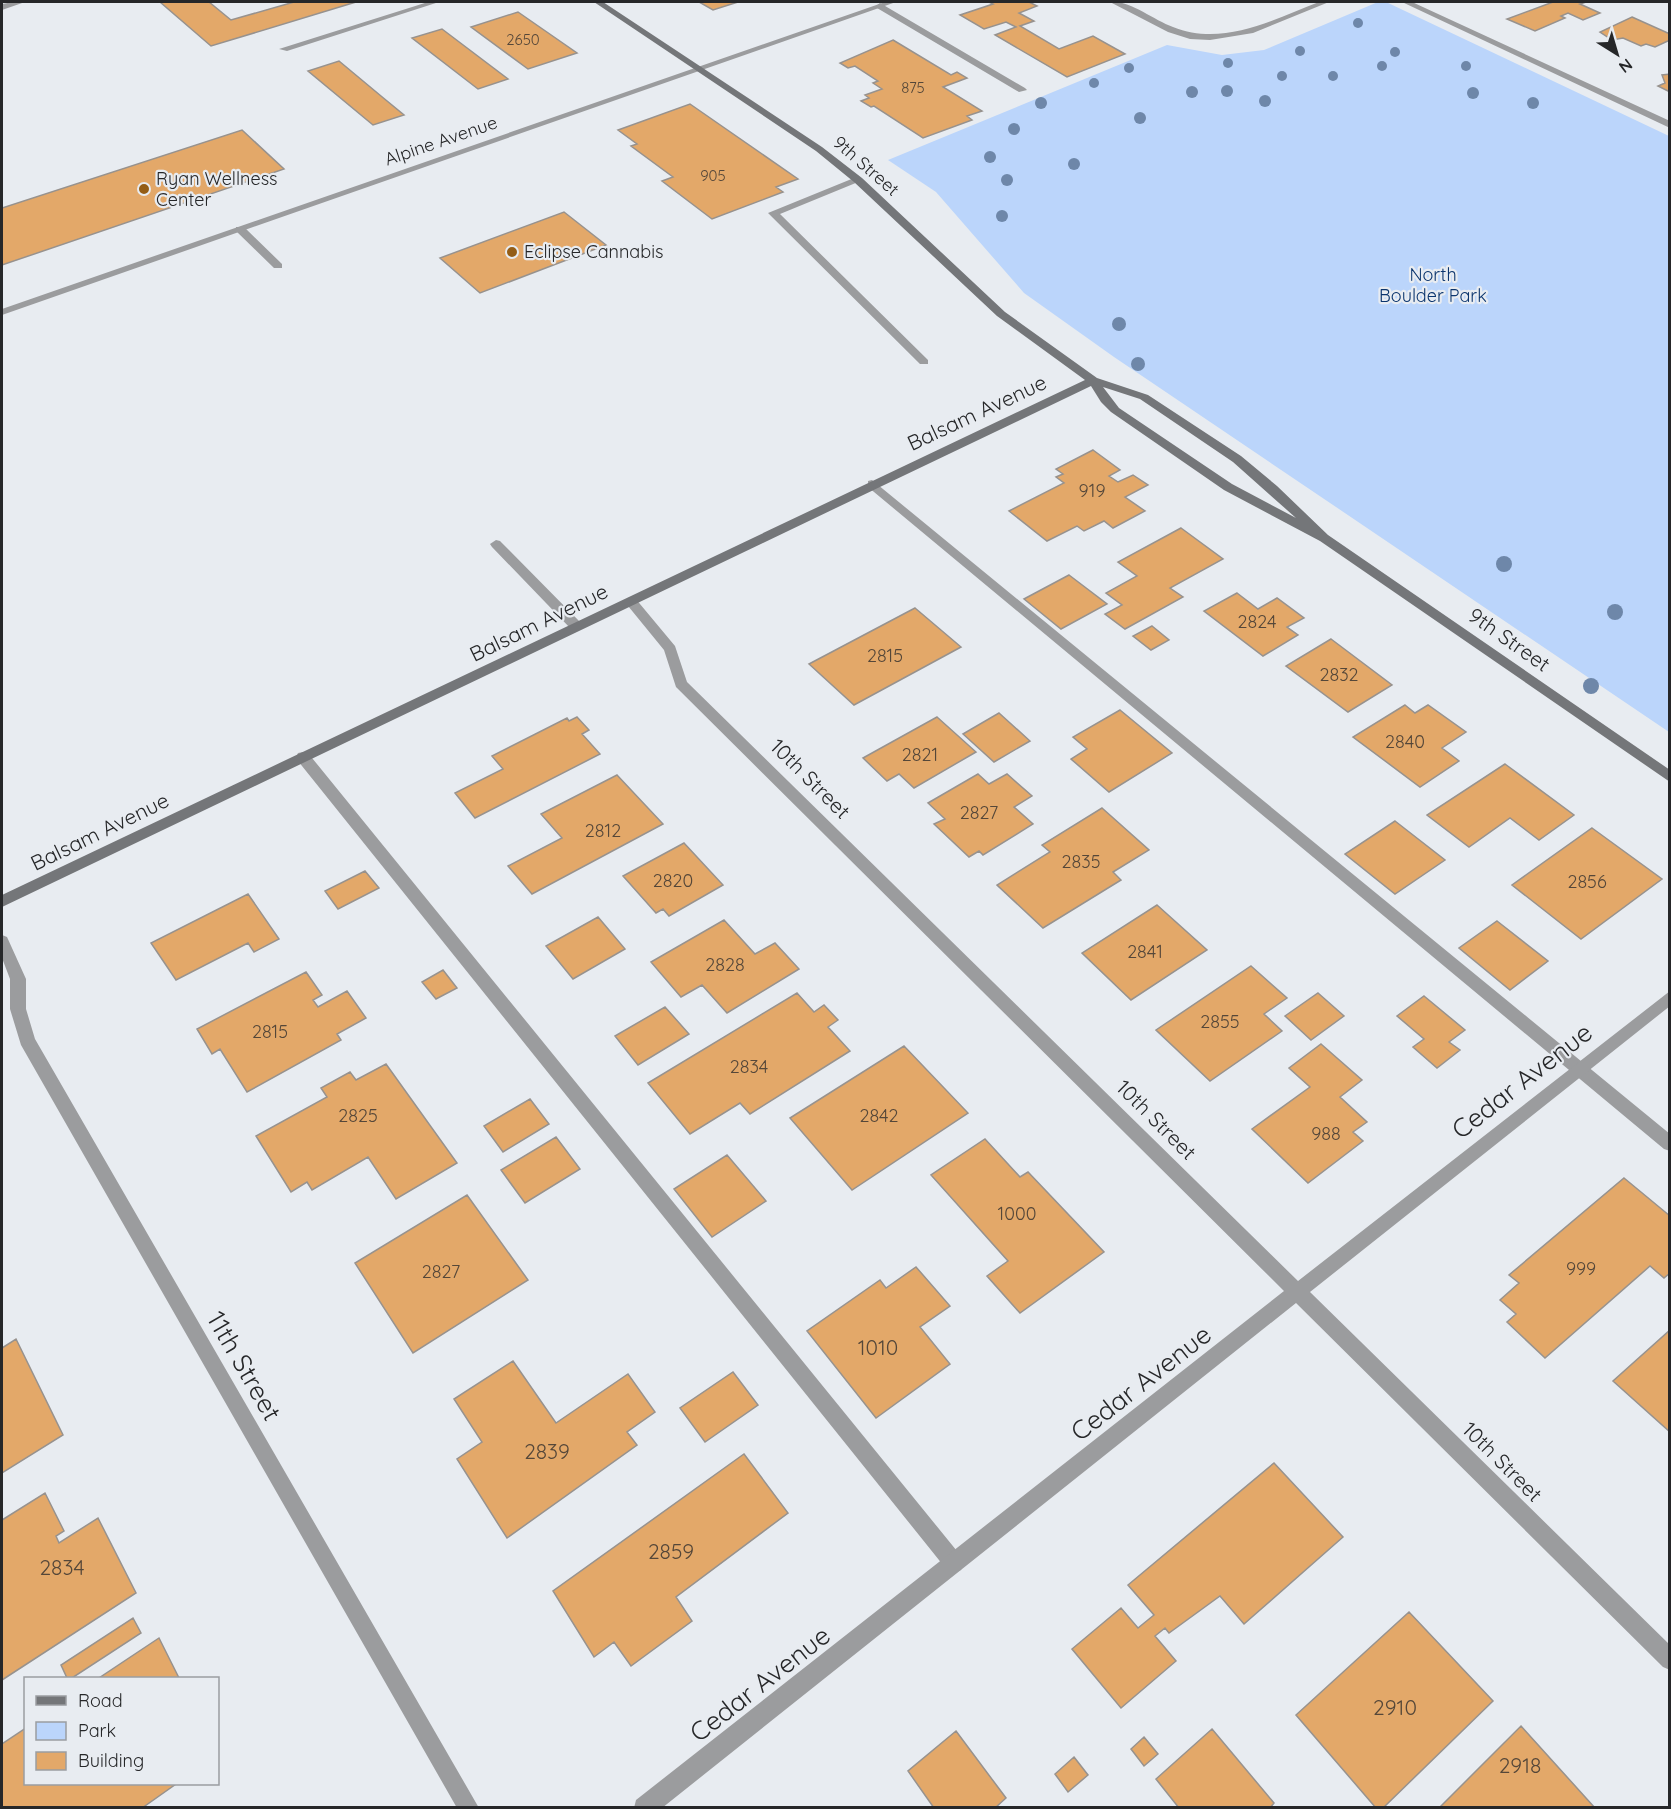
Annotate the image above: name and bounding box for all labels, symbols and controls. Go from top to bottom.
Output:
north arrow [1587,24,1647,84]
house number: 2650 [506,30,540,49]
text: N [1615,54,1637,78]
house number: 875 [901,78,925,97]
street label: Alpine Avenue [381,111,500,171]
street label: 9th Street [828,131,904,201]
house number: 905 [700,166,726,185]
place label: Ryan Wellness Center [156,167,278,211]
marker: Ryan Wellness Center [137,182,151,196]
place label: Eclipse Cannabis [524,240,663,263]
marker: Eclipse Cannabis [505,245,519,259]
park label: North Boulder Park [1379,263,1487,307]
street label: Balsam Avenue [903,368,1050,456]
house number: 919 [1079,479,1105,502]
street label: Balsam Avenue [465,577,612,667]
street label: 9th Street [1464,602,1555,677]
house number: 2824 [1238,610,1276,633]
house number: 2815 [867,644,903,667]
house number: 2832 [1319,663,1359,686]
house number: 2840 [1385,730,1425,753]
street label: 10th Street [765,733,856,824]
house number: 2821 [902,743,938,766]
street label: Balsam Avenue [26,786,173,876]
house number: 2827 [960,801,998,824]
house number: 2812 [585,819,621,842]
house number: 2835 [1062,850,1100,873]
house number: 2820 [653,869,693,892]
house number: 2856 [1567,870,1607,893]
house number: 2841 [1127,940,1163,963]
house number: 2828 [705,953,745,976]
house number: 2855 [1200,1010,1240,1033]
street label: Cedar Avenue [1445,1016,1599,1146]
house number: 2815 [252,1020,288,1043]
house number: 2834 [730,1055,768,1078]
street label: 10th Street [1111,1074,1202,1165]
house number: 2825 [338,1104,378,1127]
house number: 2842 [859,1104,899,1127]
house number: 988 [1311,1122,1341,1145]
house number: 1000 [998,1202,1036,1225]
house number: 999 [1566,1257,1596,1280]
house number: 2827 [422,1260,460,1283]
street label: 11th Street [200,1305,289,1426]
street label: Cedar Avenue [1064,1318,1218,1448]
house number: 1010 [858,1334,898,1360]
street label: 10th Street [1457,1416,1548,1507]
house number: 2839 [524,1438,570,1464]
house number: 2859 [648,1538,694,1564]
house number: 2834 [39,1554,85,1580]
street label: Cedar Avenue [683,1619,837,1749]
legend [24,1677,219,1785]
text: Road [78,1689,123,1712]
house number: 2910 [1373,1694,1417,1720]
text: Park [78,1719,116,1742]
text: Building [78,1749,144,1772]
house number: 2918 [1499,1752,1541,1778]

